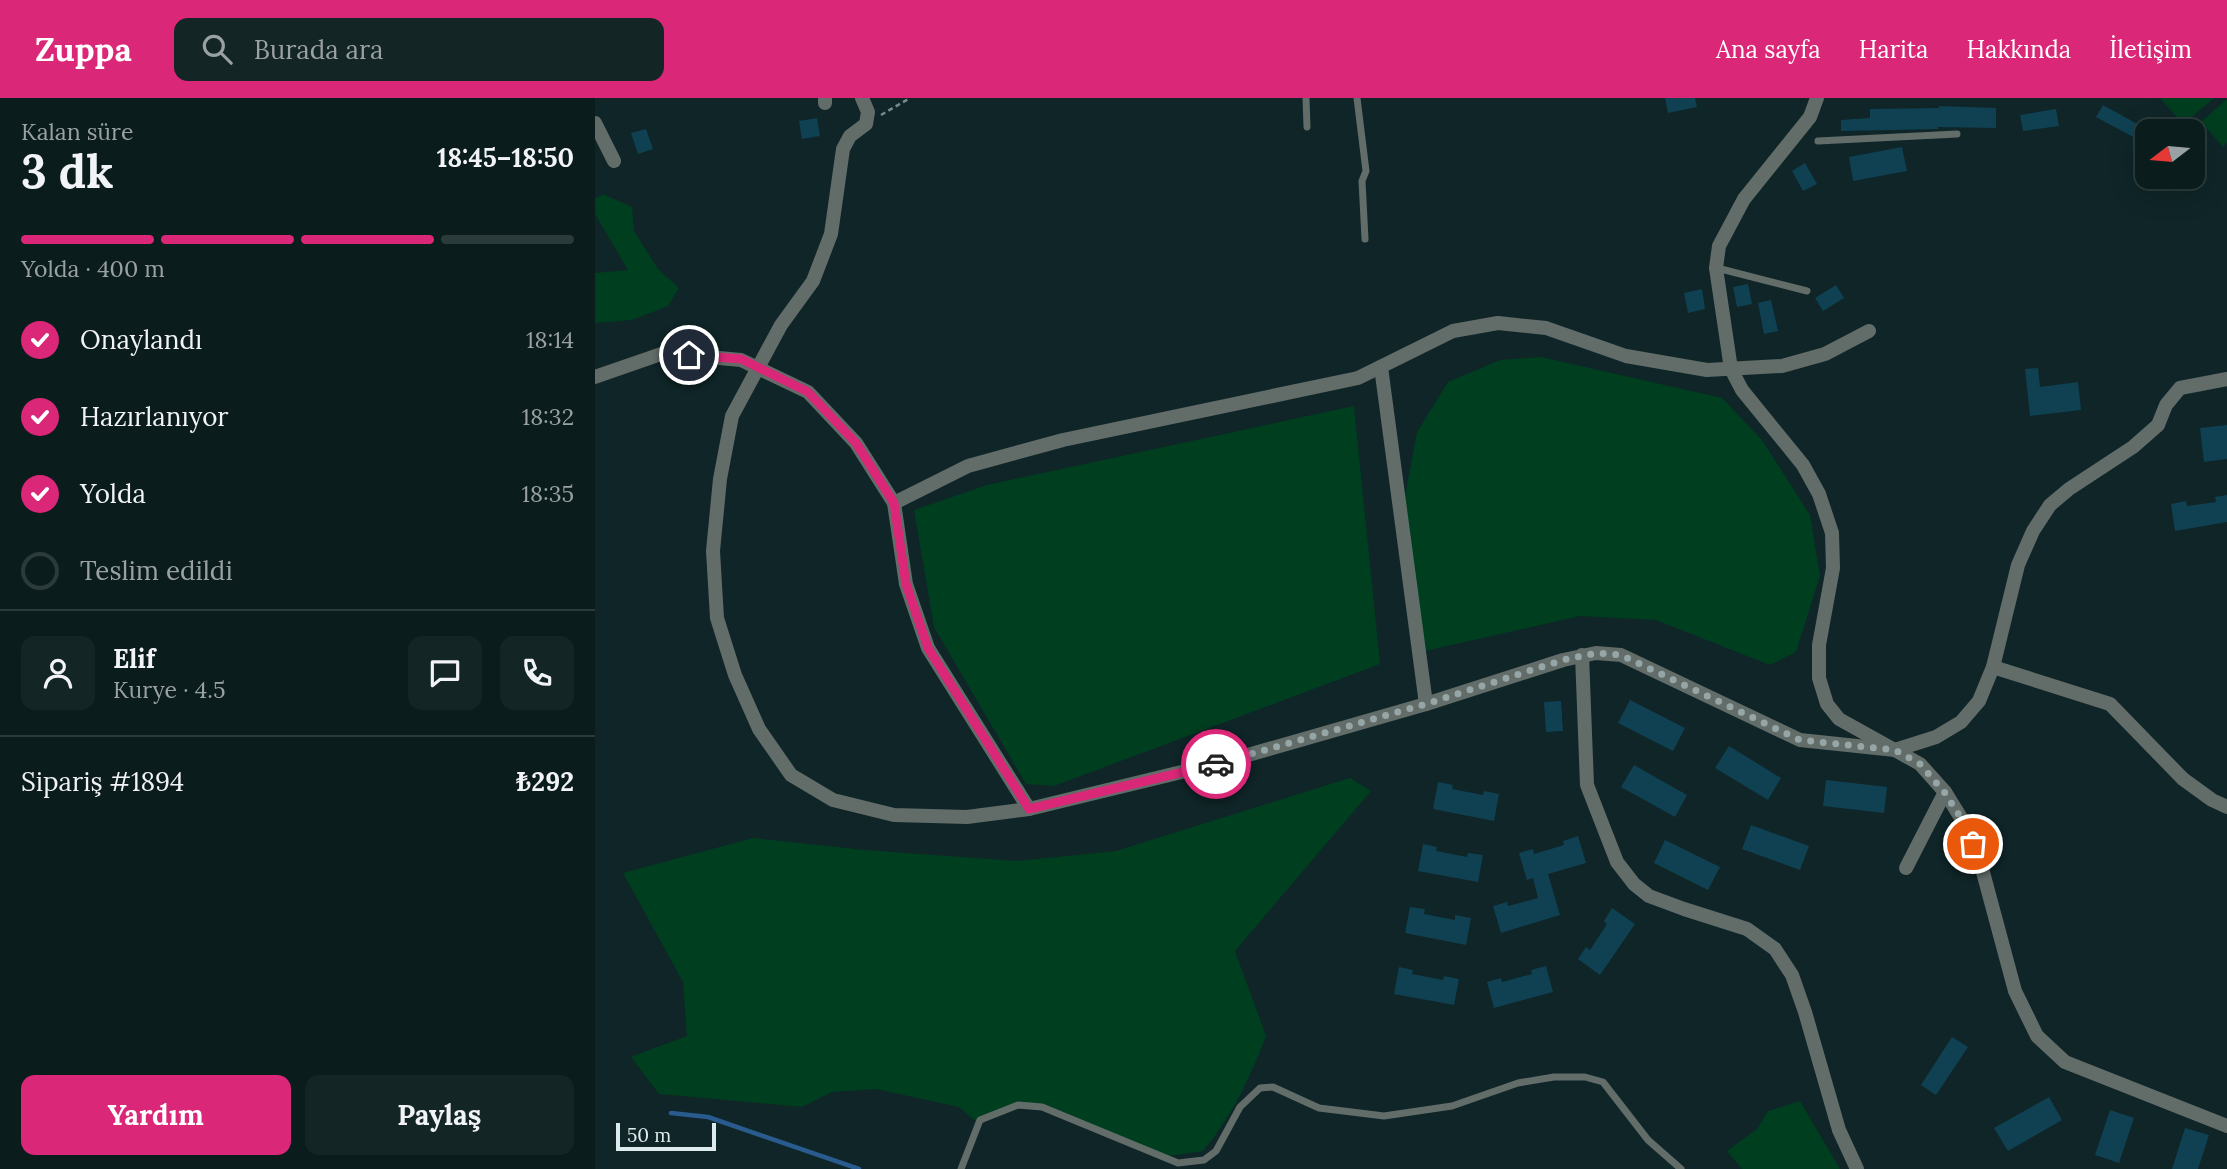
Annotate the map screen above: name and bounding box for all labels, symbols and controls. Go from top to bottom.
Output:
search box [174,18,664,81]
text: Zuppa [35,28,132,70]
icon: search [198,30,236,68]
text: Burada ara [254,33,383,66]
text: Ana sayfa [1716,34,1821,65]
text: Harita [1859,34,1928,65]
text: Hakkında [1966,34,2071,65]
text: İletişim [2109,34,2192,65]
text: Kalan süre [21,117,133,146]
north arrow [2135,119,2205,189]
map controls [2135,119,2205,189]
text: 18:45–18:50 [437,141,574,174]
text: 3 dk [21,142,114,201]
text: Yolda · 400 m [21,254,165,283]
icon: check [21,321,59,359]
text: Onaylandı [80,323,202,356]
text: 18:14 [526,325,574,354]
pin [659,325,719,385]
icon: home [670,336,708,374]
icon: check [21,398,59,436]
text: Hazırlanıyor [80,400,229,433]
text: 18:32 [522,402,574,431]
icon: check [21,475,59,513]
text: Yolda [80,477,146,510]
text: 18:35 [522,479,574,508]
text: Teslim edildi [80,554,233,587]
button: person [21,636,95,710]
button: chat [408,636,482,710]
button: phone [500,636,574,710]
text: Elif [113,642,155,675]
text: Kurye · 4.5 [113,675,225,704]
courier [1181,729,1251,799]
icon: car [1197,745,1235,783]
text: Sipariş #1894 [21,765,184,798]
text: ₺292 [516,765,574,798]
pin [1943,814,2003,874]
icon: bag [1954,825,1992,863]
button: Yardım [21,1075,291,1155]
button: Paylaş [305,1075,574,1155]
scale bar [616,1120,716,1152]
text: 50 m [627,1123,671,1147]

